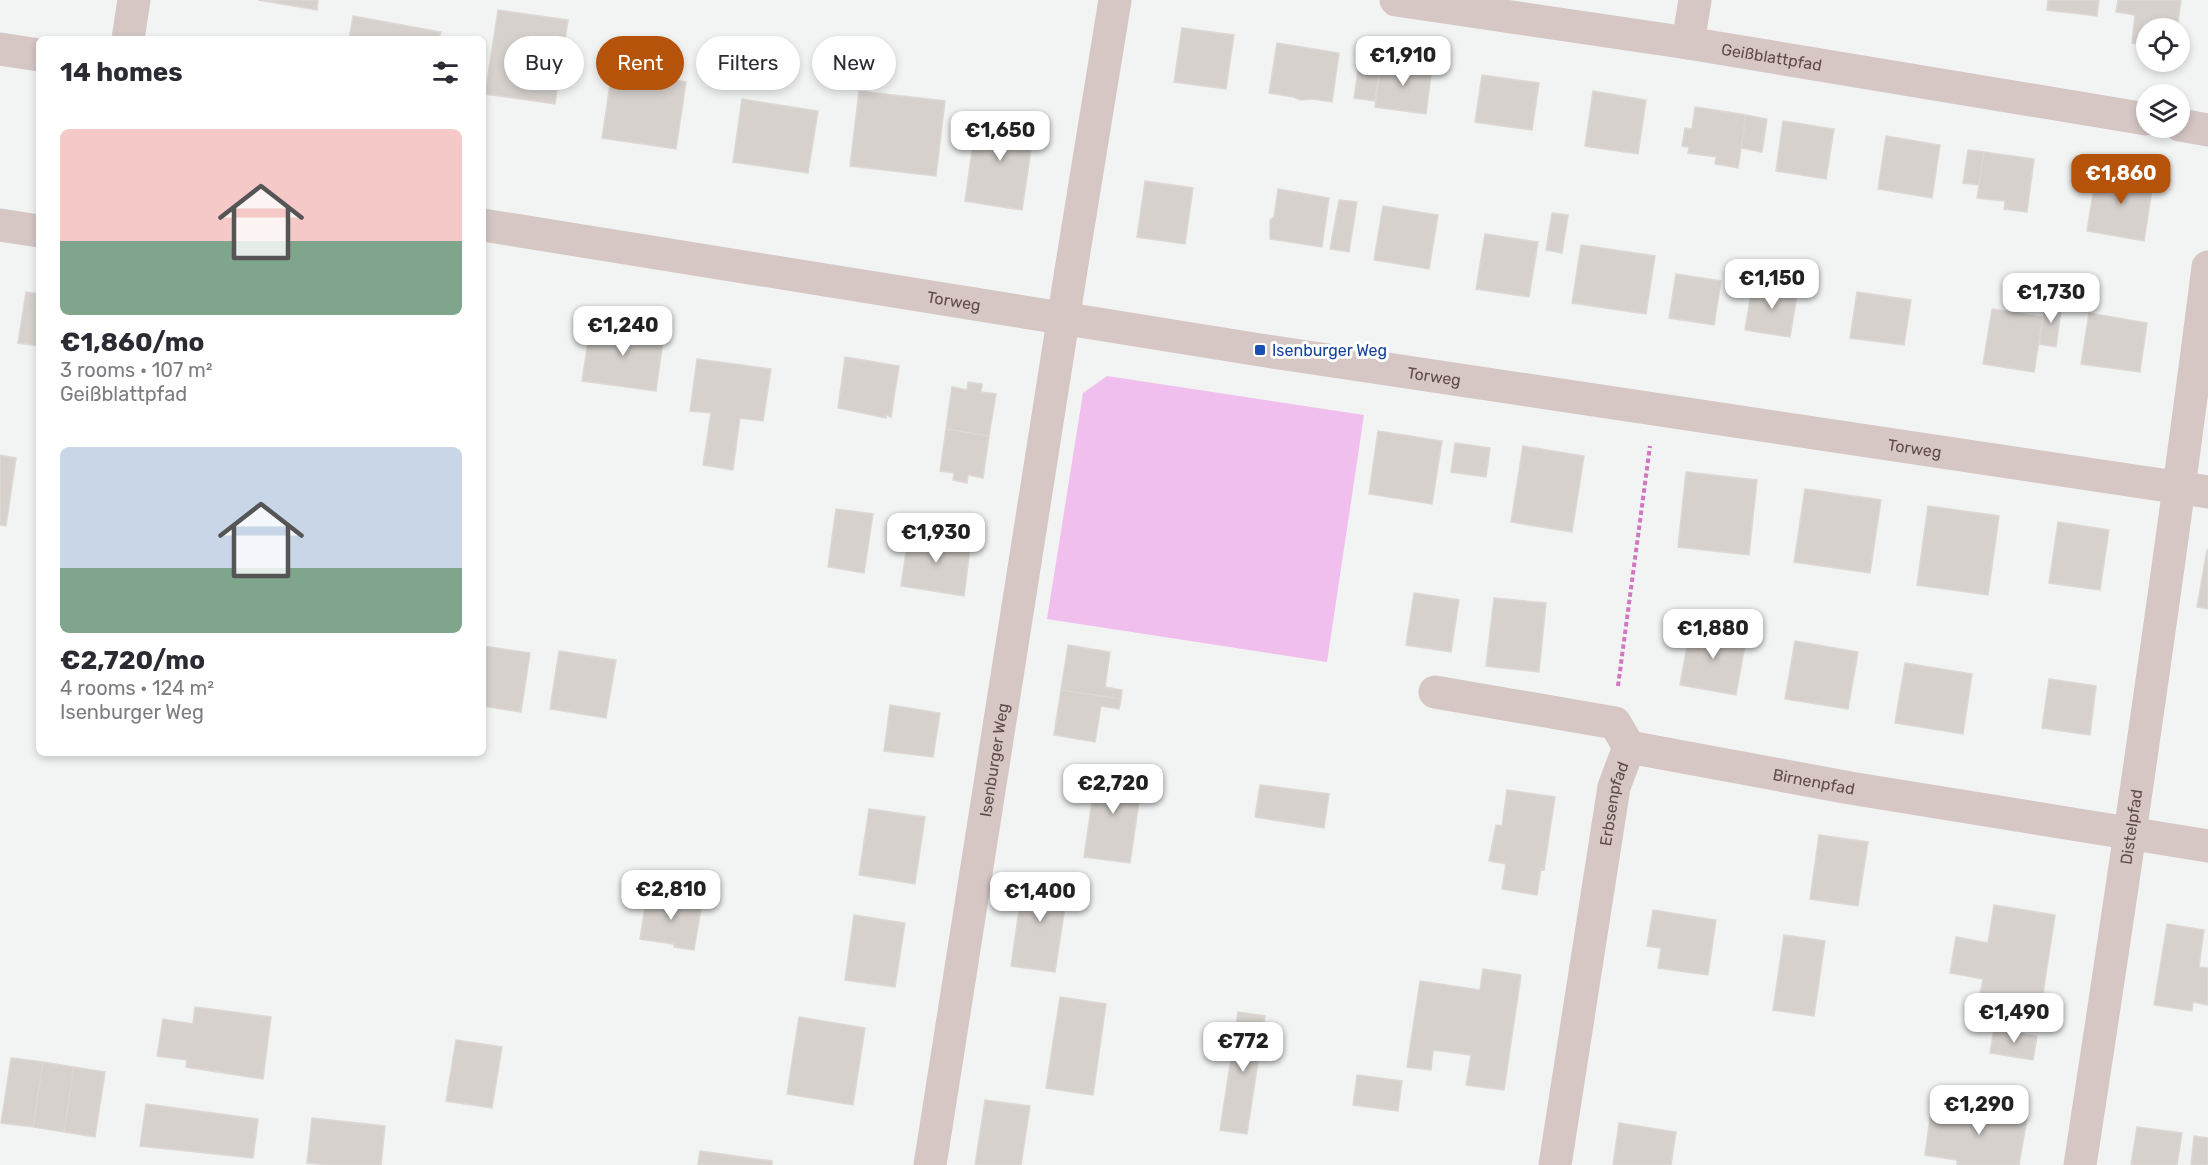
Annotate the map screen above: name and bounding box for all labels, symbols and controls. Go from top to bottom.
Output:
map controls [2136,18,2190,138]
button: locate [2136,18,2190,72]
chip: Buy [504,36,584,90]
chip: Rent [596,36,684,90]
chip: Filters [696,36,800,90]
chip: New [812,36,896,90]
pin: €1,910 [1354,36,1452,87]
street label: Geißblattpfad [1720,39,1823,75]
text: €1,910 [1370,43,1436,67]
icon: filters [429,56,462,89]
text: 14 homes [60,57,183,88]
button: layers [2136,84,2190,138]
pin: €1,650 [951,111,1049,162]
text: €1,650 [965,118,1035,142]
pin: €1,860 [2072,154,2170,205]
text: €1,860 [2085,161,2157,185]
icon: home [207,168,315,276]
pin: €1,150 [1723,259,1821,310]
text: €1,150 [1739,266,1805,290]
pin: €1,730 [2002,273,2100,324]
text: €1,730 [2017,280,2085,304]
street label: Torweg [926,287,982,314]
pin: €1,240 [574,306,672,357]
text: €1,240 [587,313,659,337]
text: €1,860/mo [60,327,204,358]
place label: Isenburger Weg [1272,341,1387,360]
marker: Isenburger Weg [1253,343,1267,357]
text: 3 rooms · 107 m² [60,358,213,382]
street label: Torweg [1406,363,1462,389]
text: Geißblattpfad [60,382,187,406]
street label: Torweg [1887,435,1943,461]
icon: home [207,486,315,594]
pin: €1,930 [887,513,985,564]
text: €1,930 [901,520,971,544]
pin: €1,880 [1664,609,1762,660]
text: €1,880 [1677,616,1749,640]
text: €2,720/mo [60,645,205,676]
text: 4 rooms · 124 m² [60,676,214,700]
text: Isenburger Weg [60,700,204,724]
street label: Isenburger Weg [975,702,1012,818]
street label: Erbsenpfad [1595,759,1632,847]
pin: €2,720 [1064,764,1162,815]
street label: Birnenpfad [1771,764,1856,798]
text: €2,720 [1077,771,1149,795]
street label: Distelpfad [2116,788,2146,866]
pin: €2,810 [622,870,720,921]
pin: €1,400 [991,872,1089,923]
text: €2,810 [635,877,707,901]
text: €1,400 [1004,879,1076,903]
pin: €1,490 [1965,993,2063,1044]
text: €1,490 [1978,1000,2050,1024]
pin: €772 [1207,1022,1279,1073]
text: €772 [1217,1029,1269,1053]
pin: €1,290 [1930,1085,2028,1136]
text: €1,290 [1944,1092,2014,1116]

